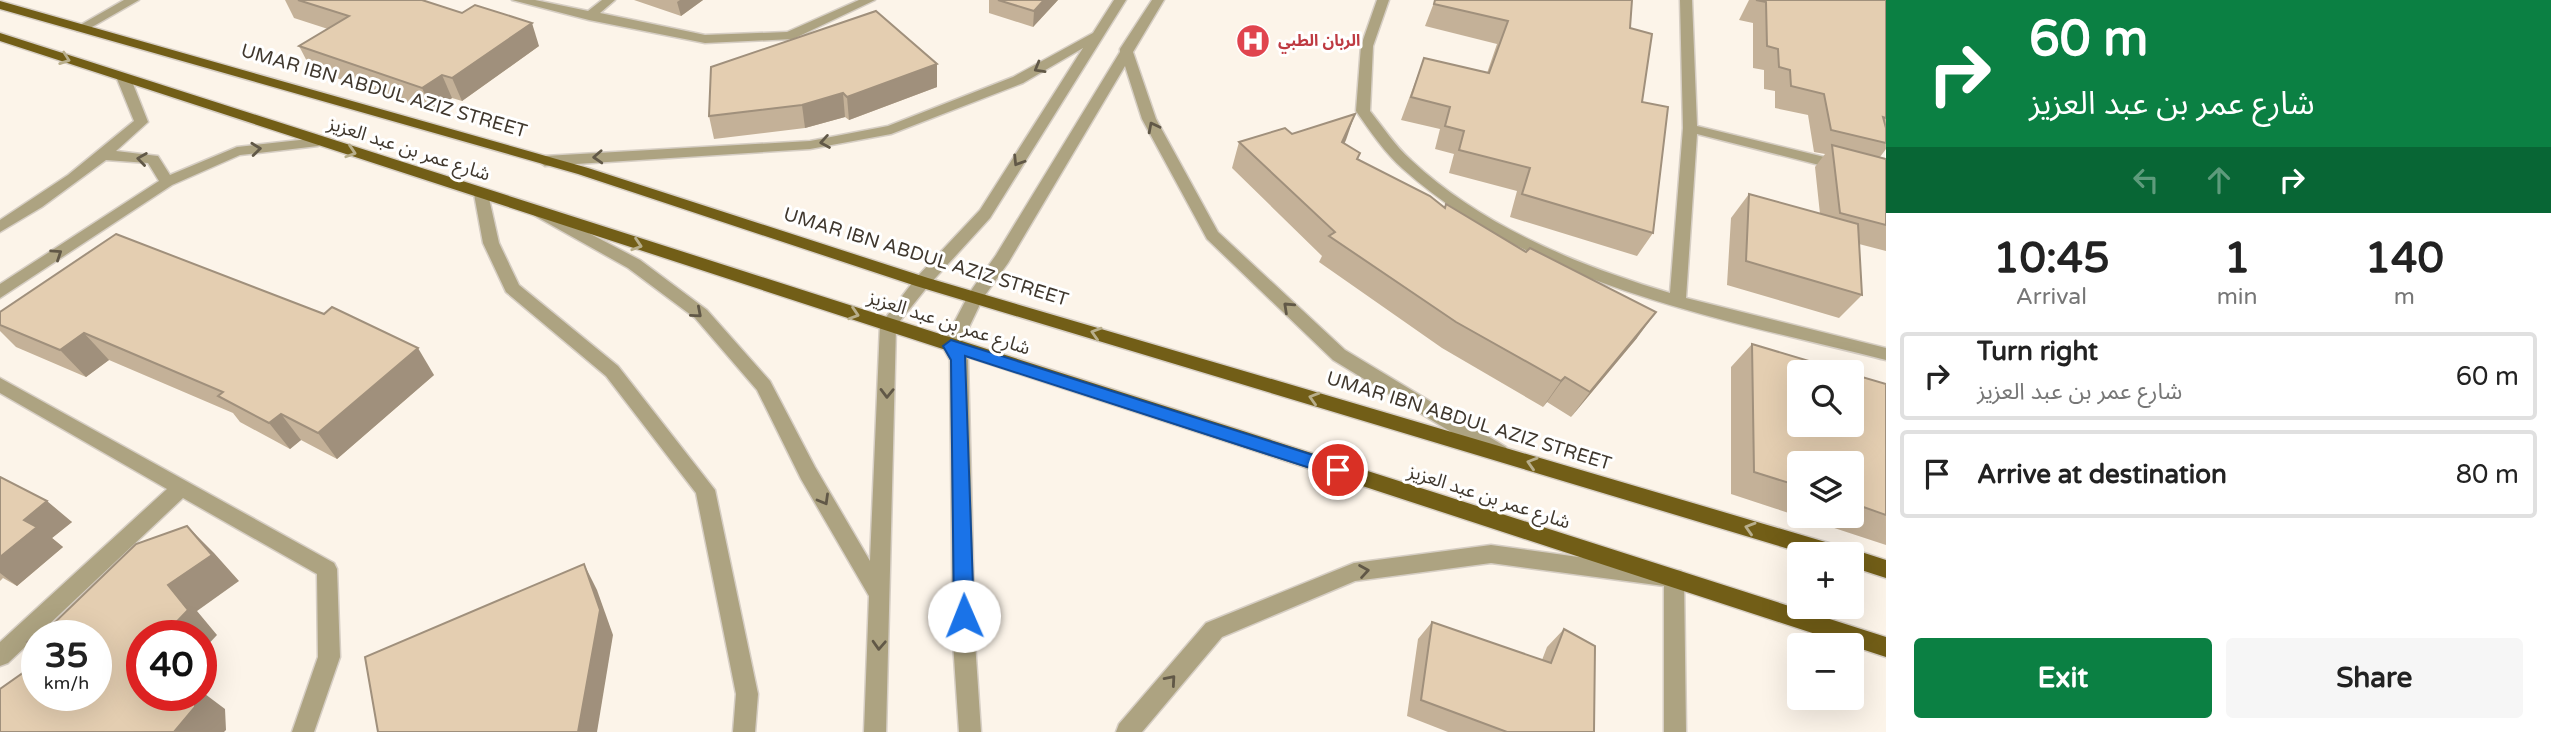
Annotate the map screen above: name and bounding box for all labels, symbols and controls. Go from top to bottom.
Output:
text: 60 m [2029,10,2148,69]
hospital icon: الربان الطبي [1234,22,1272,60]
icon: right [1914,28,2005,119]
place label: الربان الطبي [1278,31,1360,54]
street label: UMAR IBN ABDUL AZIZ STREET [238,40,530,143]
one-way arrow [58,51,70,65]
one-way arrow [1033,60,1046,73]
text: شارع عمر بن عبد العزيز [2029,85,2315,123]
street label: شارع عمر بن عبد العزيز [323,112,493,188]
one-way arrow [1148,122,1162,134]
one-way arrow [819,134,831,149]
one-way arrow [251,142,262,157]
one-way arrow [345,144,357,159]
one-way arrow [592,150,603,165]
one-way arrow [136,152,148,167]
one-way arrow [1014,154,1027,167]
icon: left [2127,161,2165,199]
icon: ahead [2200,161,2238,199]
icon: right [2273,161,2311,199]
street label: UMAR IBN ABDUL AZIZ STREET [781,203,1072,311]
text: 10:45 [1993,233,2110,284]
text: 1 [2224,233,2250,284]
text: 140 [2365,233,2444,284]
one-way arrow [631,236,643,251]
one-way arrow [49,250,62,262]
text: Arrival [2016,283,2087,311]
text: min [2217,283,2258,311]
text: m [2394,283,2415,311]
street label: شارع عمر بن عبد العزيز [863,286,1033,362]
one-way arrow [1283,302,1296,315]
one-way arrow [689,305,702,317]
one-way arrow [848,306,860,321]
one-way arrow [1090,327,1102,342]
text: Turn right [1977,336,2098,367]
icon: right [1918,357,1956,395]
map controls [1787,360,1864,710]
button: search [1787,360,1864,437]
text: 60 m [2456,361,2519,392]
street label: UMAR IBN ABDUL AZIZ STREET [1324,367,1615,475]
text: شارع عمر بن عبد العزيز [1977,378,2182,406]
one-way arrow [879,388,894,399]
one-way arrow [1308,392,1320,407]
pin [1308,440,1368,500]
icon: arrive [1319,451,1357,489]
button: layers [1787,451,1864,528]
icon: arrive [1918,455,1956,493]
one-way arrow [1526,457,1538,472]
text: Arrive at destination [1977,459,2227,490]
text: 80 m [2456,459,2519,490]
street label: شارع عمر بن عبد العزيز [1403,460,1573,536]
one-way arrow [815,492,828,505]
one-way arrow [1744,522,1756,537]
button: + [1787,542,1864,619]
one-way arrow [1358,564,1370,579]
position arrow [927,579,1001,653]
speed limit sign: 40 [126,620,217,711]
button: − [1787,633,1864,710]
text: 35 [45,635,88,677]
button: Exit [1914,638,2212,718]
button: Share [2226,638,2523,718]
one-way arrow [872,640,887,651]
text: km/h [44,672,89,694]
one-way arrow [1163,675,1175,688]

